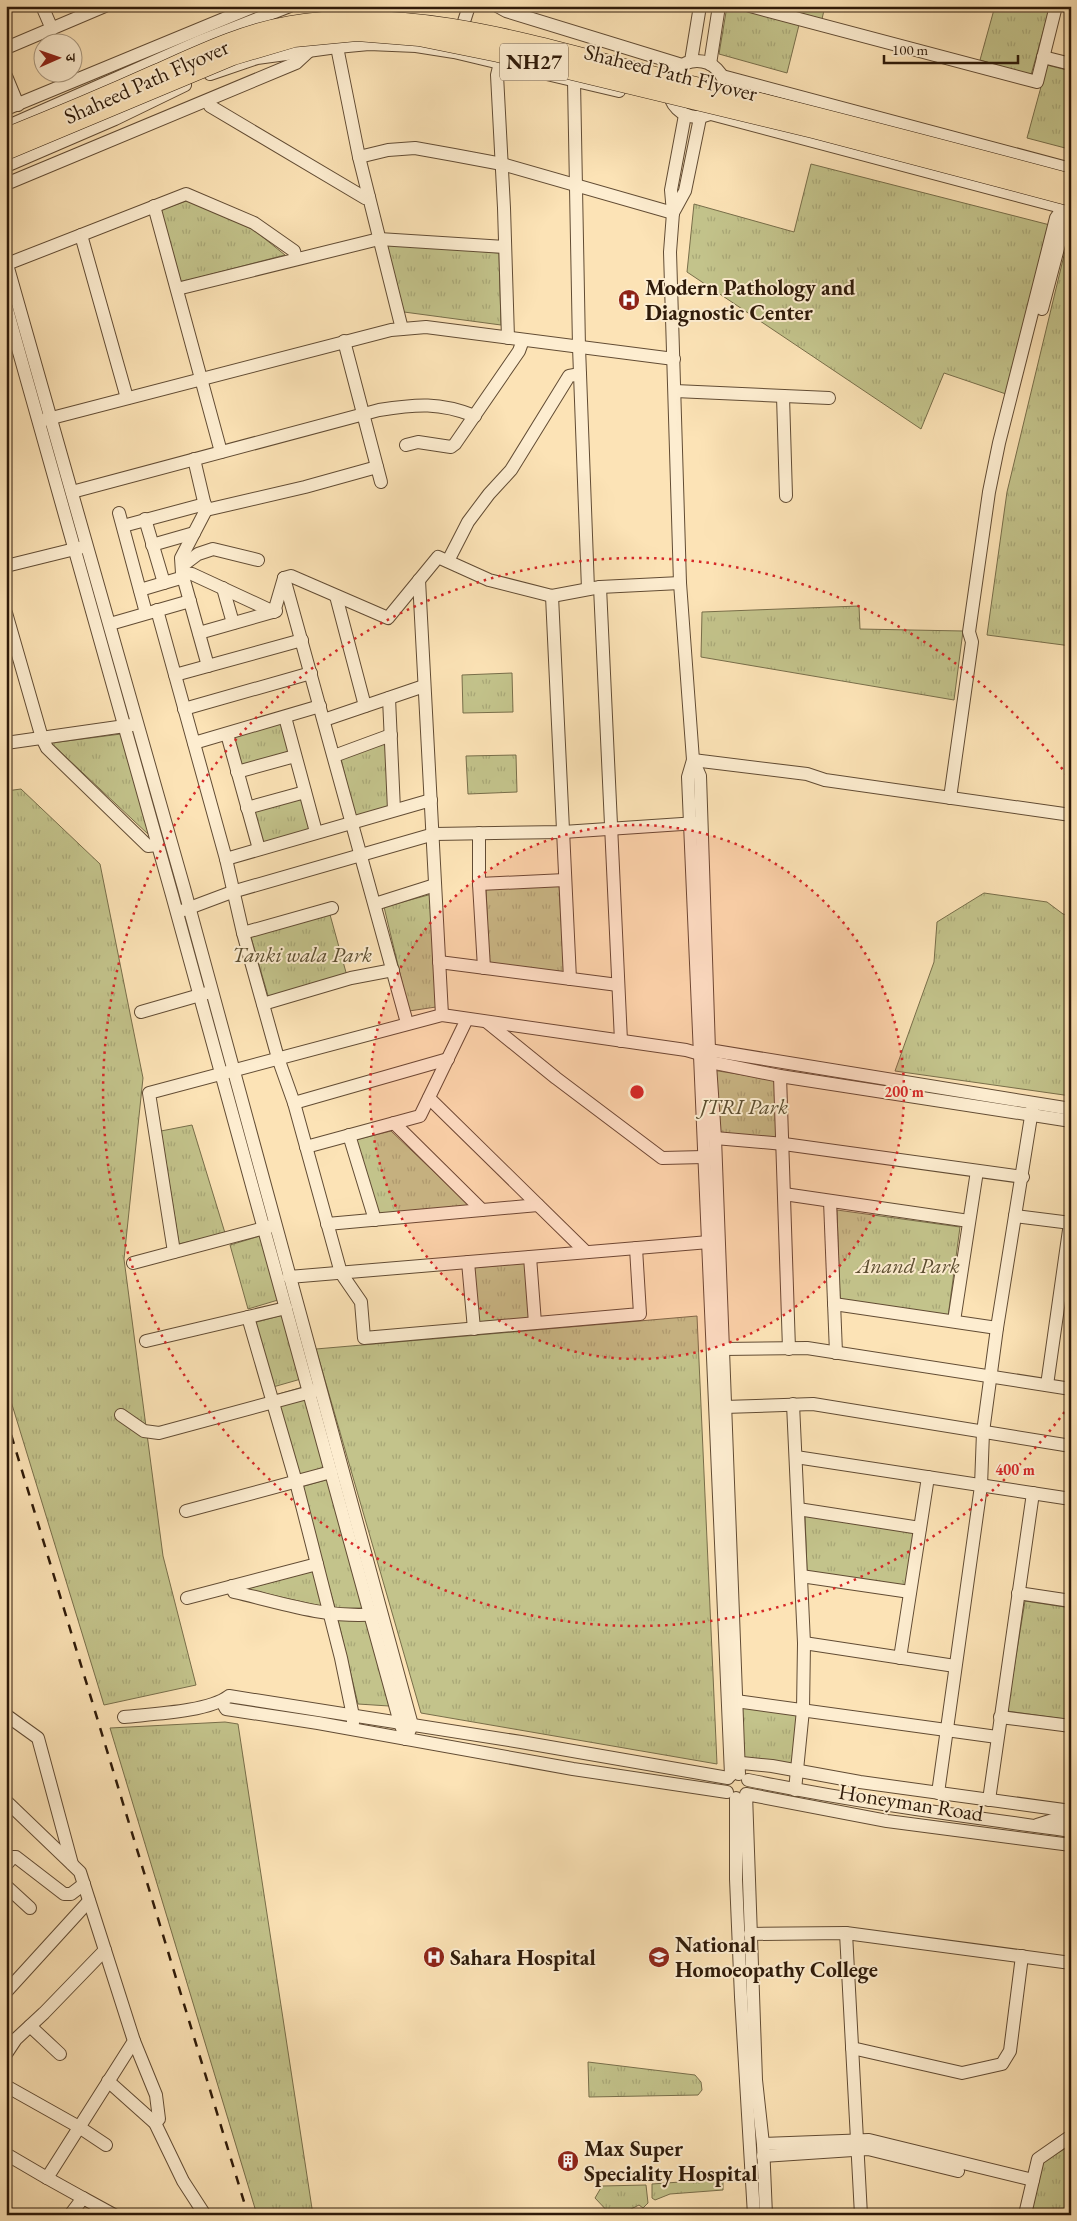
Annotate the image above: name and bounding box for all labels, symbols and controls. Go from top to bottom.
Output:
north arrow [32,32,82,82]
street label: Shaheed Path Flyover [59,32,234,131]
scale bar [884,32,1018,64]
street label: Shaheed Path Flyover [581,37,761,108]
text: 100 m [892,40,929,59]
road number: NH27 [500,44,568,80]
text: उ [62,53,80,62]
place label: Modern Pathology and Diagnostic Center [645,273,855,327]
hospital icon: Modern Pathology and Diagnostic Center [617,288,641,312]
park label: Tanki wala Park [232,940,372,969]
text: 200 m [884,1082,924,1101]
centre of rings [628,1083,646,1101]
park label: JTRI Park [695,1092,788,1121]
park label: Anand Park [854,1251,960,1280]
text: 400 m [995,1460,1035,1479]
street label: Honeyman Road [836,1777,986,1828]
place label: National Homoeopathy College [675,1930,878,1984]
place label: Sahara Hospital [450,1943,596,1972]
hospital icon: Sahara Hospital [422,1945,446,1969]
school or university icon: National Homoeopathy College [647,1945,671,1969]
place label: Max Super Speciality Hospital [584,2134,757,2188]
building icon: Max Super Speciality Hospital [556,2149,580,2173]

